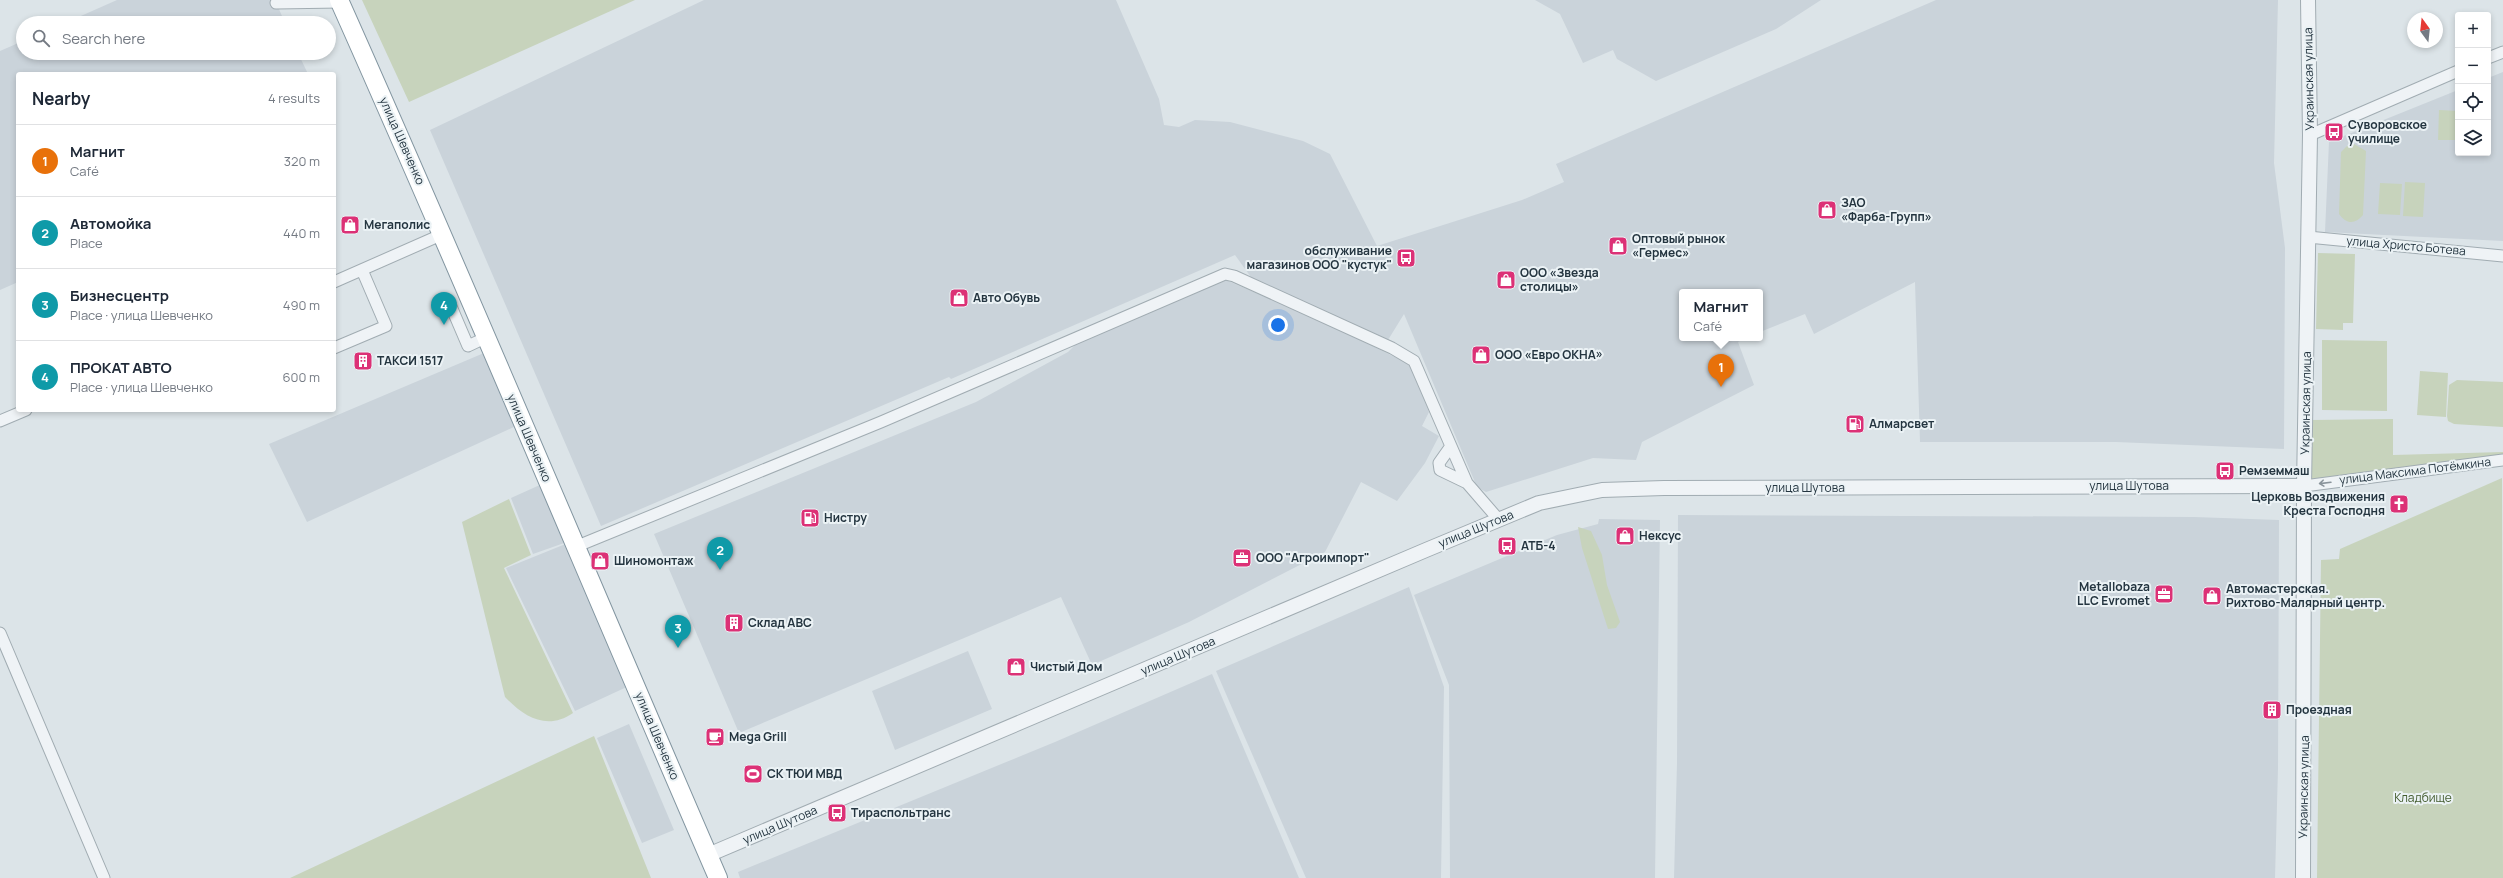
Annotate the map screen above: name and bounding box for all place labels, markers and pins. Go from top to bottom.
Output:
place label: Суворовское училище [2348,116,2427,147]
bus stop icon: Суворовское училище [2323,121,2345,143]
place label: ЗАО «Фарба-Групп» [1841,194,1932,225]
shop icon: ЗАО «Фарба-Групп» [1816,199,1838,221]
shop icon: Мегаполис [339,214,361,236]
place label: Мегаполис [364,216,430,233]
place label: Оптовый рынок «Гермес» [1632,230,1725,261]
shop icon: Оптовый рынок «Гермес» [1607,235,1629,257]
place label: обслуживание магазинов ООО "кустук" [1247,242,1392,273]
bus stop icon: обслуживание магазинов ООО "кустук" [1395,247,1417,269]
place label: ООО «Звезда столицы» [1520,264,1599,295]
shop icon: ООО «Звезда столицы» [1495,269,1517,291]
shop icon: Авто Обувь [948,287,970,309]
place label: Авто Обувь [973,289,1040,306]
pin: 4 [431,292,457,325]
shop icon: ООО «Евро ОКНА» [1470,344,1492,366]
place label: ООО «Евро ОКНА» [1495,346,1603,363]
building icon: ТАКСИ 1517 [352,350,374,372]
place label: ТАКСИ 1517 [377,352,443,369]
pin: 1 [1708,354,1734,387]
fuel station icon: Алмарсвет [1844,413,1866,435]
place label: Алмарсвет [1869,415,1935,432]
bus stop icon: Ремземмаш [2214,460,2236,482]
place label: Ремземмаш [2239,462,2309,479]
place label: Церковь Воздвижения Креста Господня [2251,488,2385,519]
church icon: Церковь Воздвижения Креста Господня [2388,493,2410,515]
fuel station icon: Нистру [799,507,821,529]
place label: Нистру [824,509,867,526]
shop icon: Нексус [1614,525,1636,547]
place label: Нексус [1639,527,1681,544]
bus stop icon: АТБ-4 [1496,535,1518,557]
pin: 2 [707,537,733,570]
place label: АТБ-4 [1521,537,1555,554]
office icon: ООО "Агроимпорт" [1231,547,1253,569]
place label: ООО "Агроимпорт" [1256,549,1370,566]
shop icon: Шиномонтаж [589,550,611,572]
place label: Шиномонтаж [614,552,694,569]
place label: Metallobaza LLC Evromet [2077,578,2150,609]
place label: Автомастерская. Рихтово-Малярный центр. [2226,580,2385,611]
office icon: Metallobaza LLC Evromet [2153,583,2175,605]
shop icon: Автомастерская. Рихтово-Малярный центр. [2201,585,2223,607]
building icon: Склад АВС [723,612,745,634]
place label: Склад АВС [748,614,812,631]
pin: 3 [665,615,691,648]
shop icon: Чистый Дом [1005,656,1027,678]
place label: Чистый Дом [1030,658,1102,675]
building icon: Проездная [2261,699,2283,721]
place label: Проездная [2286,701,2352,718]
cafe icon: Mega Grill [704,726,726,748]
place label: Mega Grill [729,728,787,745]
sports icon: СК ТЮИ МВД [742,763,764,785]
place label: СК ТЮИ МВД [767,765,842,782]
bus stop icon: Тираспольтранс [826,802,848,824]
place label: Тираспольтранс [851,804,951,821]

